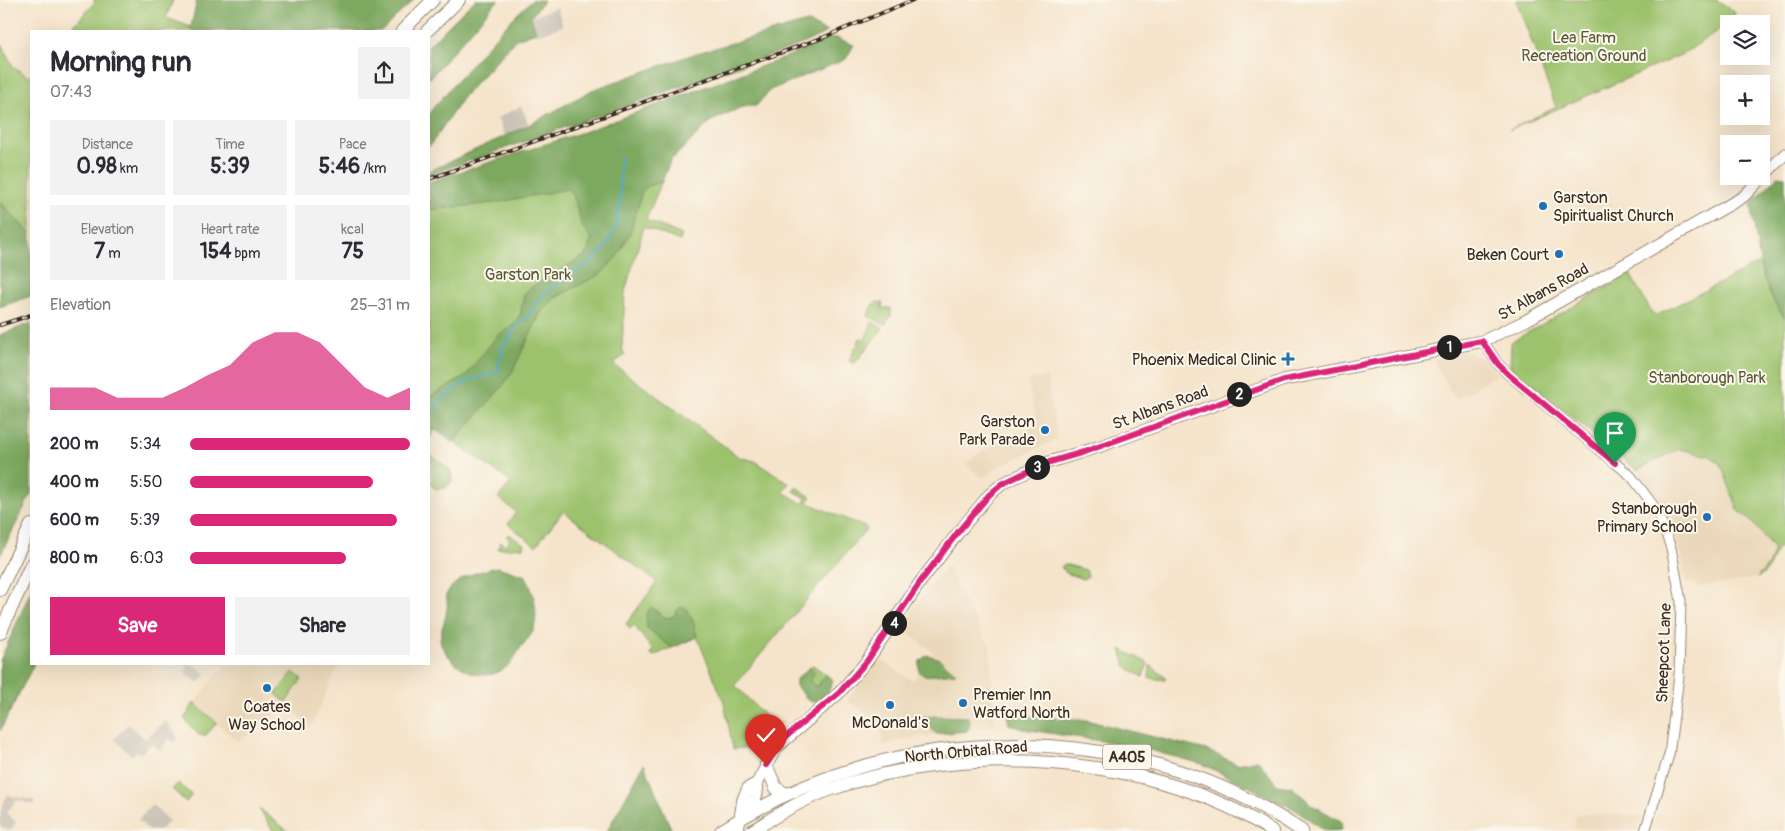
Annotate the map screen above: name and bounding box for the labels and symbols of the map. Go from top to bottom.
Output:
park label: Lea Farm Recreation Ground [1521,28,1647,66]
place label: Garston Spiritualist Church [1553,188,1674,226]
marker: Garston Spiritualist Church [1537,200,1549,212]
place label: Beken Court [1467,245,1550,265]
marker: Beken Court [1553,248,1565,260]
street label: St Albans Road [1495,259,1592,325]
park label: Garston Park [485,265,571,285]
pin: 1 [1436,334,1462,360]
place label: Phoenix Medical Clinic [1132,350,1277,370]
marker: Phoenix Medical Clinic [1281,352,1295,366]
park label: Stanborough Park [1648,368,1766,388]
street label: St Albans Road [1110,381,1211,435]
pin: 2 [1226,382,1252,406]
place label: Garston Park Parade [959,412,1035,450]
pin [1594,412,1636,463]
marker: Garston Park Parade [1039,424,1051,436]
pin: 3 [1024,454,1050,480]
place label: Stanborough Primary School [1597,499,1697,537]
marker: Stanborough Primary School [1701,511,1713,523]
street label: Sheepcot Lane [1652,603,1676,703]
pin: 4 [882,610,906,636]
marker: Coates Way School [261,682,273,694]
place label: Premier Inn Watford North [973,685,1070,723]
place label: Coates Way School [228,697,306,735]
marker: Premier Inn Watford North [957,697,969,709]
marker: McDonald's [884,699,896,711]
place label: McDonald's [852,713,928,733]
pin [745,714,787,765]
street label: North Orbital Road [904,737,1028,767]
road number: A405 [1103,744,1151,770]

